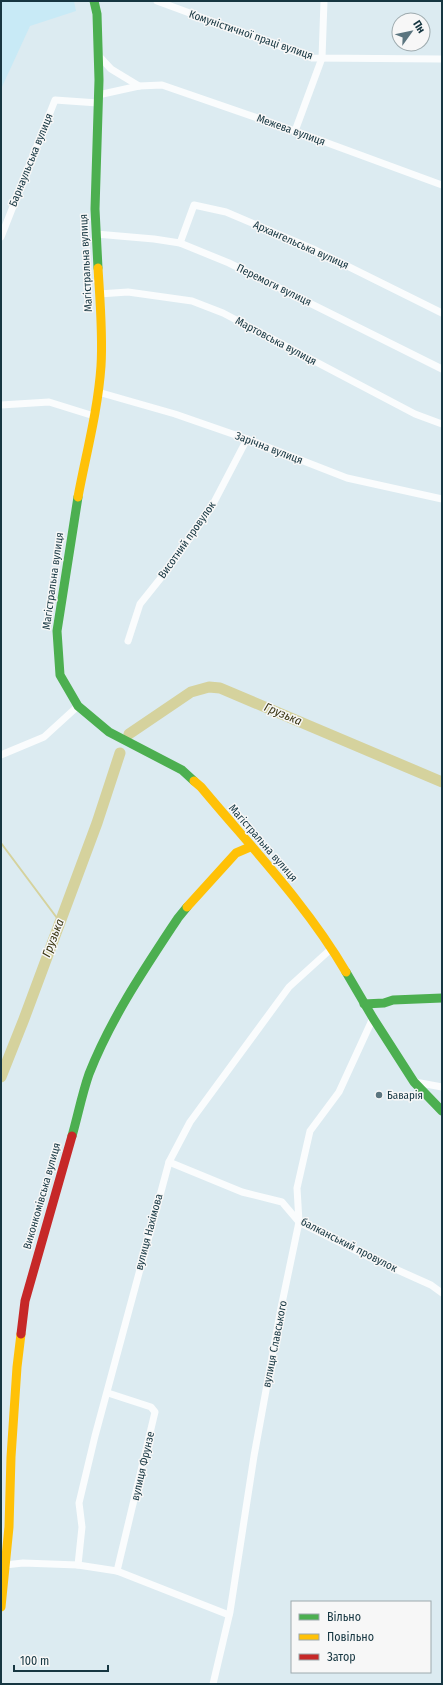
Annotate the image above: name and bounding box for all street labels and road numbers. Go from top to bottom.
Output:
street label: Комуністичної праці вулиця [187,8,315,62]
street label: Барнаульська вулиця [6,111,56,209]
street label: Межева вулиця [255,112,327,148]
street label: Магістральна вулиця [77,214,95,312]
street label: Архангельська вулиця [251,218,351,272]
street label: Перемоги вулиця [234,261,314,309]
street label: Мартовська вулиця [233,314,319,368]
street label: Зарічна вулиця [233,429,305,467]
street label: Висотний провулок [156,498,219,581]
street label: Магістральна вулиця [40,531,66,631]
street label: Магістральна вулиця [226,802,300,884]
street label: Виконкомівська вулиця [21,1141,63,1251]
street label: вулиця Нахімова [133,1192,165,1272]
street label: балканський провулок [299,1215,400,1275]
street label: вулиця Славського [260,1299,290,1388]
street label: вулиця Фрунзе [129,1430,157,1502]

